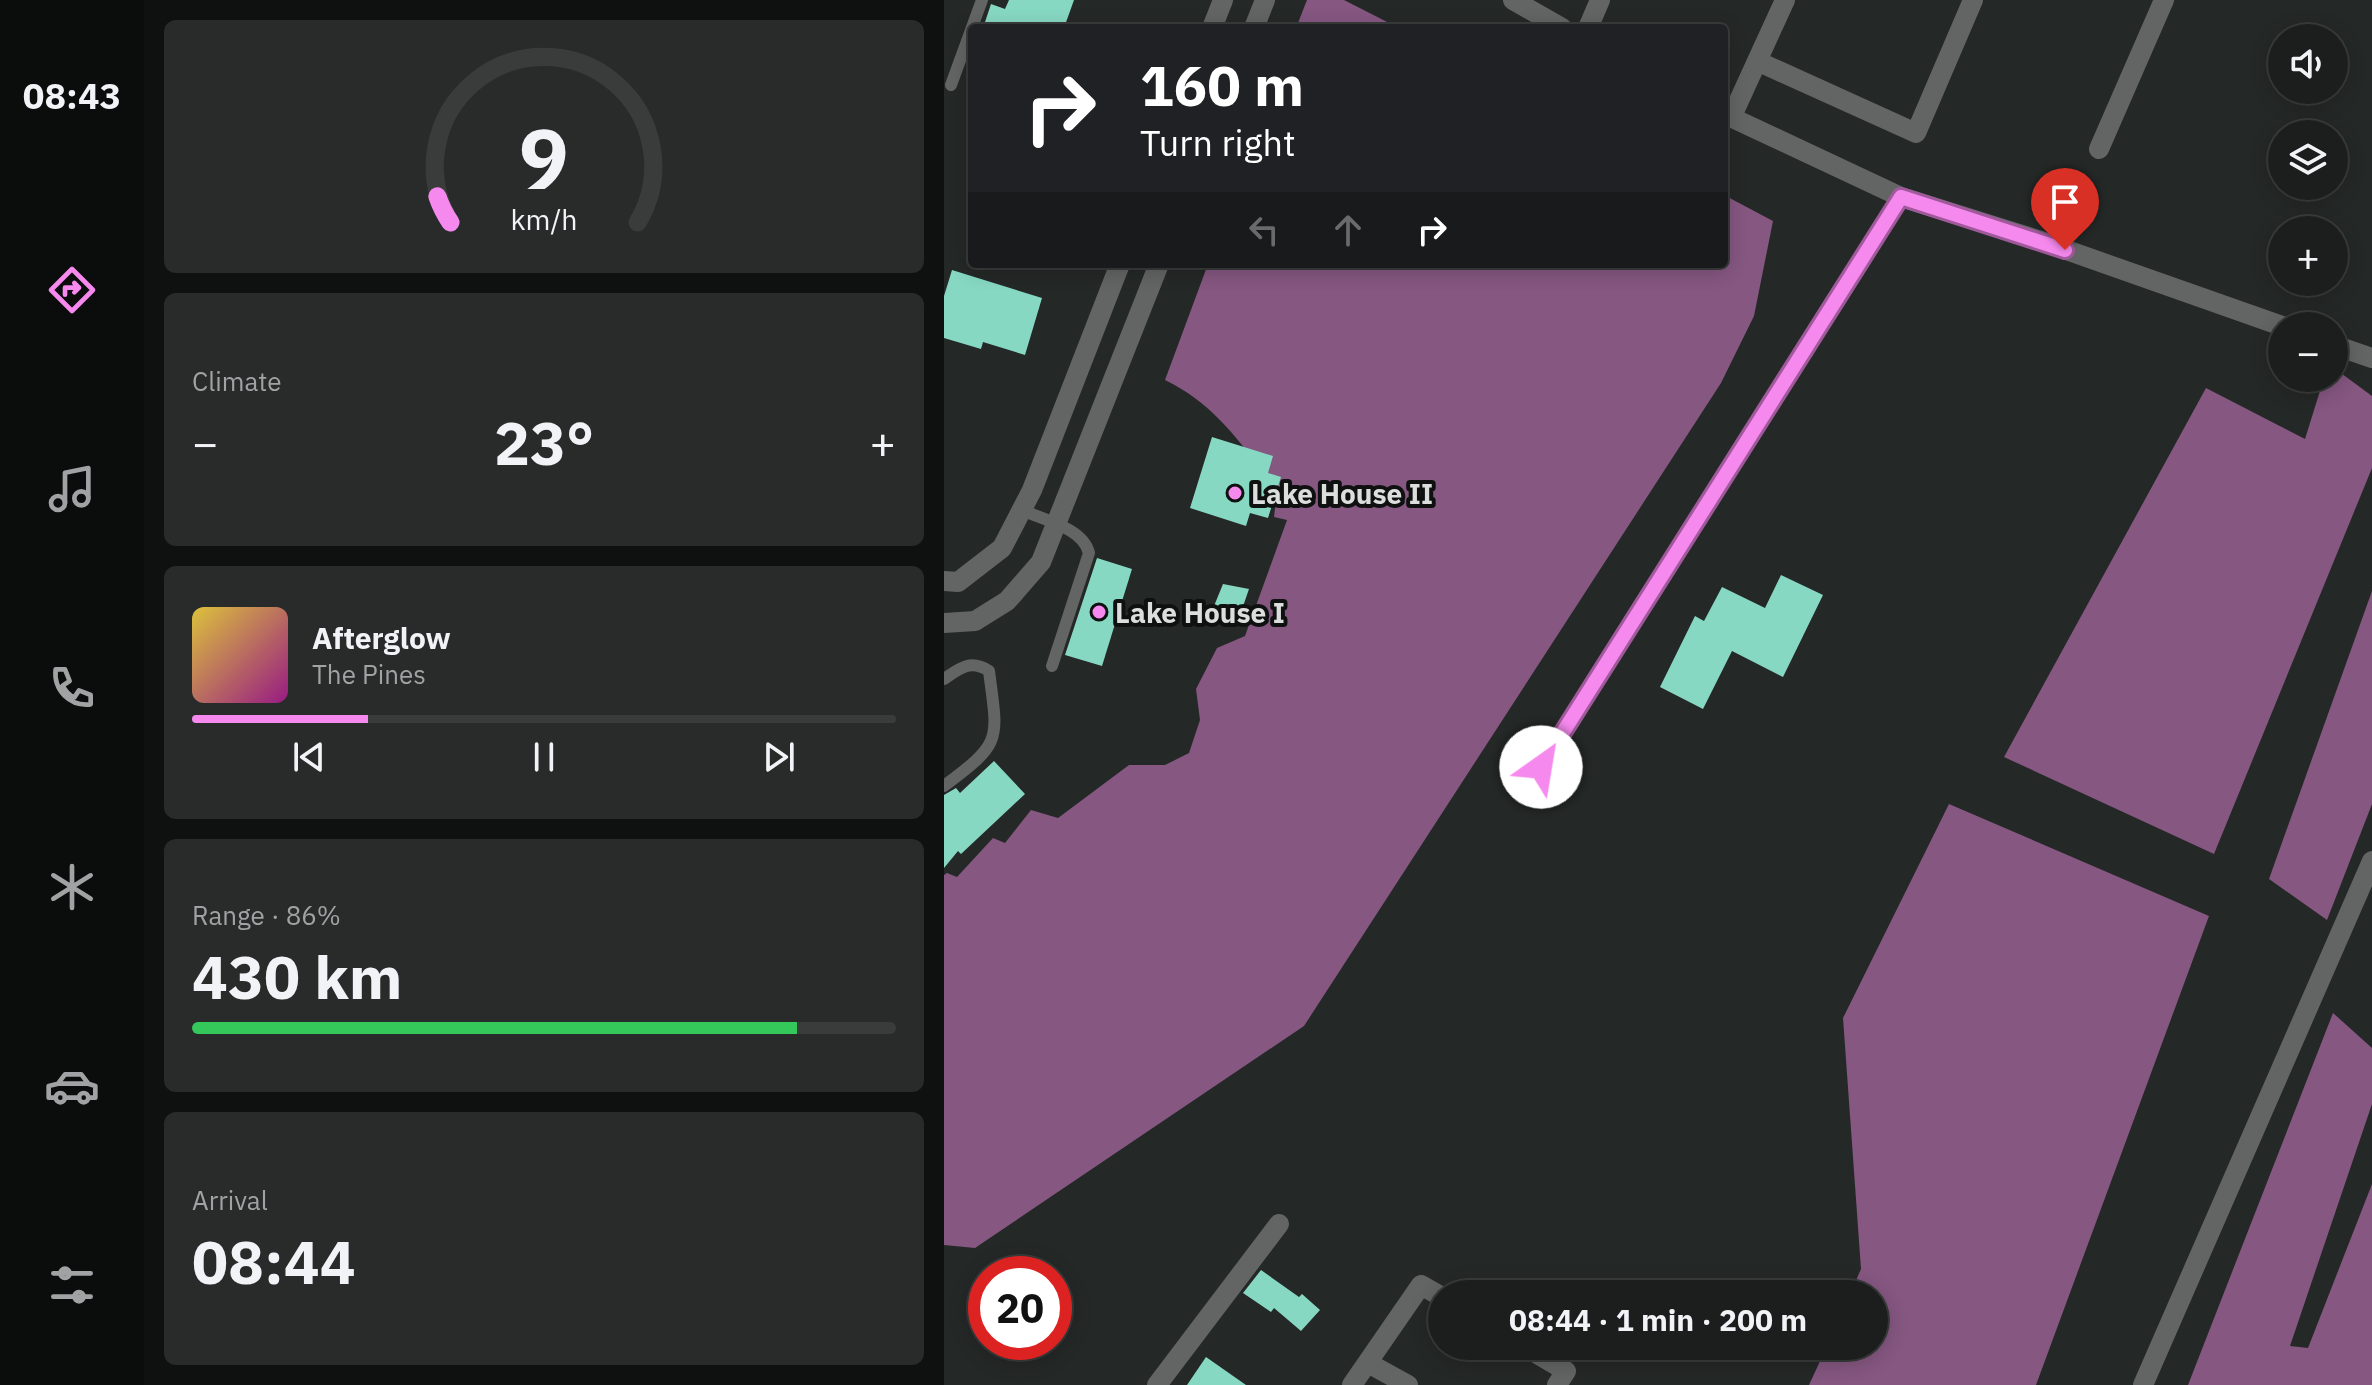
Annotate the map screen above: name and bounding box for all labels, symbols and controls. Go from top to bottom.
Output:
map controls [2268,24,2348,392]
button: sound [2268,24,2348,104]
text: 160 m [1140,49,1304,121]
icon: right [1008,56,1112,160]
text: 08:43 [23,72,121,119]
text: 9 [519,103,569,211]
text: Turn right [1140,119,1296,166]
button: layers [2268,120,2348,200]
pin [2031,168,2099,250]
icon: arrive [2043,180,2087,224]
text: km/h [510,201,578,238]
icon: left [1242,208,1286,252]
icon: ahead [1326,208,1370,252]
icon: right [1410,208,1454,252]
button: + [2268,216,2348,296]
icon: directions [44,262,100,318]
button: − [2268,312,2348,392]
text: Climate [192,364,282,398]
text: 23° [494,403,594,482]
text: − [192,414,218,471]
text: + [870,414,896,471]
icon: music [44,461,100,517]
place label: Lake House II [1251,475,1433,512]
marker: Lake House II [1226,484,1244,502]
place label: Lake House I [1115,594,1285,631]
marker: Lake House I [1090,603,1108,621]
text: Afterglow [312,618,451,657]
text: The Pines [312,657,426,691]
icon: phone [44,660,100,716]
position arrow [1499,725,1583,809]
icon: previous [287,735,331,779]
icon: pause [522,735,566,779]
icon: next [757,735,801,779]
icon: climate [44,859,100,915]
text: Range · 86% [192,898,341,932]
text: 430 km [192,937,402,1016]
icon: car [44,1058,100,1114]
text: Arrival [192,1183,268,1217]
text: 08:44 [192,1222,356,1301]
speed limit sign: 20 [968,1256,1072,1360]
icon: filters [44,1257,100,1313]
text: 08:44 · 1 min · 200 m [1509,1300,1807,1339]

